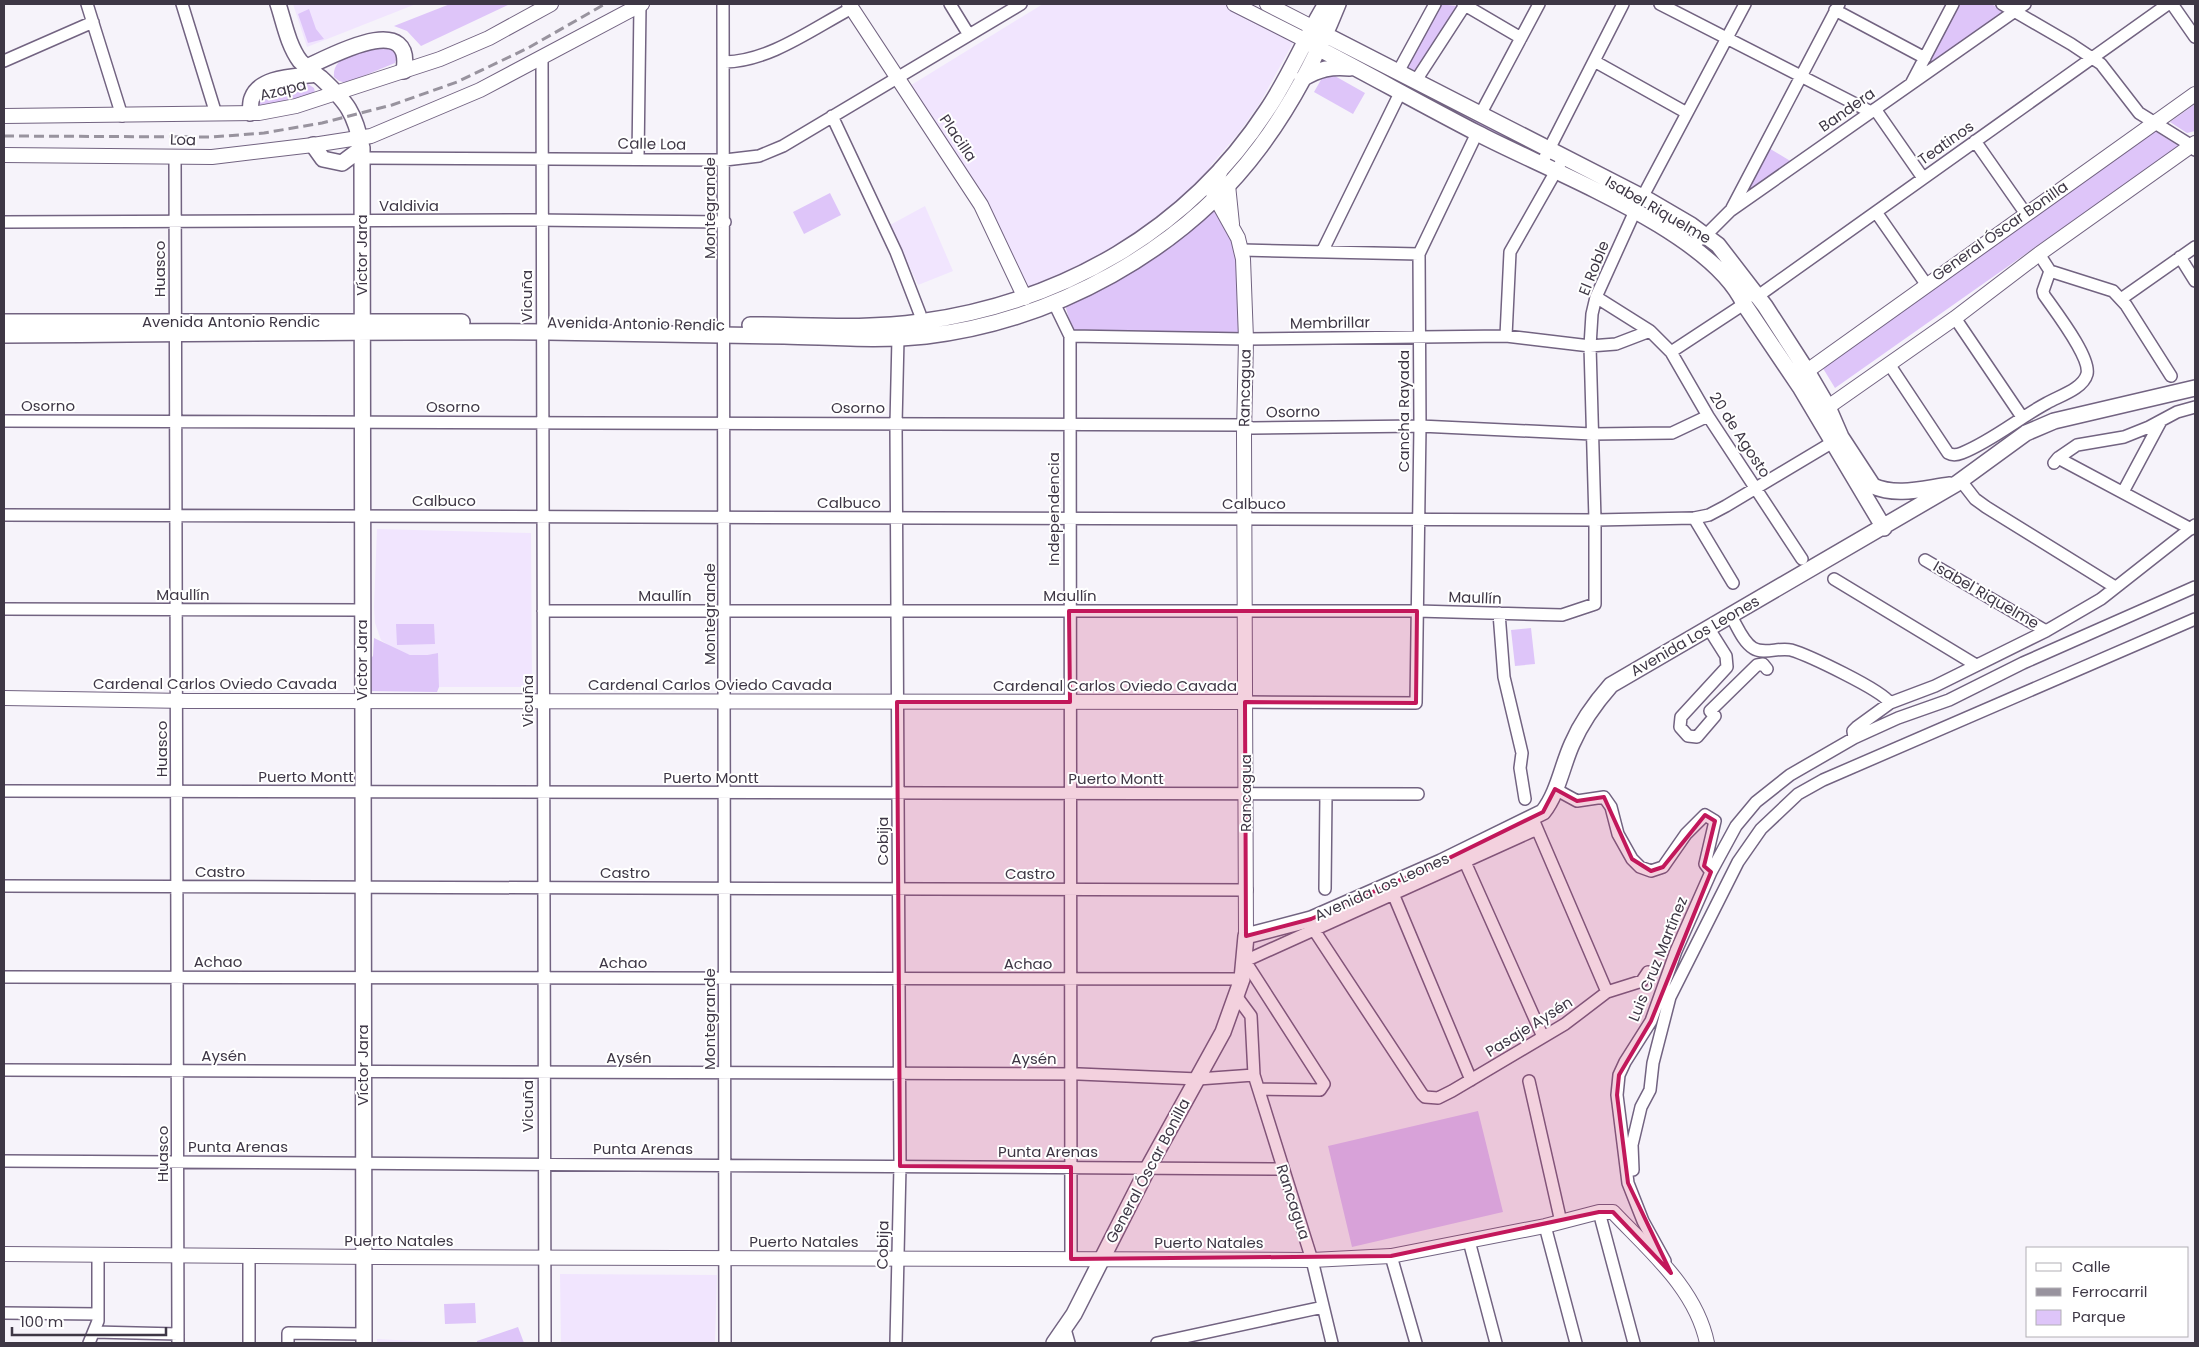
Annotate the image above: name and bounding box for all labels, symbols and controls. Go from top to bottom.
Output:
street label: Azapa [257,74,308,105]
street label: Bandera [1814,83,1879,137]
street label: Placilla [935,110,982,165]
street label: Teatinos [1914,116,1978,169]
street label: Loa [170,129,196,150]
street label: Calle Loa [618,132,687,155]
street label: Montegrande [699,157,720,259]
street label: Isabel Riquelme [1601,171,1715,248]
street label: General Óscar Bonilla [1928,176,2072,285]
street label: Valdivia [379,195,439,216]
street label: Víctor Jara [351,214,372,296]
street label: El Roble [1573,237,1614,298]
street label: Huasco [149,241,170,297]
street label: Vicuña [516,270,537,322]
street label: Avenida Antonio Rendic [142,311,320,332]
street label: Avenida Antonio Rendic [547,311,725,336]
street label: Membrillar [1290,311,1371,334]
street label: Rancagua [1233,349,1256,427]
street label: Cancha Rayada [1393,350,1414,472]
street label: 20 de Agosto [1705,388,1776,482]
street label: Osorno [21,395,75,416]
street label: Osorno [426,396,480,417]
street label: Osorno [831,397,885,418]
street label: Osorno [1266,401,1320,422]
street label: Independencia [1043,452,1064,566]
street label: Calbuco [412,490,476,511]
street label: Calbuco [817,492,881,513]
street label: Calbuco [1222,493,1286,514]
street label: Isabel Riquelme [1929,556,2043,633]
street label: Montegrande [699,563,720,665]
street label: Maullín [156,584,210,605]
street label: Maullín [638,585,692,606]
street label: Maullín [1043,585,1097,606]
street label: Maullín [1448,586,1502,609]
street label: Avenida Los Leones [1627,590,1763,681]
street label: Víctor Jara [351,619,372,701]
street label: Cardenal Carlos Oviedo Cavada [93,673,337,694]
street label: Cardenal Carlos Oviedo Cavada [588,674,832,695]
street label: Vicuña [517,675,538,727]
street label: Cardenal Carlos Oviedo Cavada [993,675,1237,696]
street label: Huasco [151,721,172,777]
street label: Rancagua [1235,754,1256,832]
street label: Puerto Montt [258,766,354,787]
street label: Puerto Montt [663,767,759,788]
street label: Puerto Montt [1068,768,1164,789]
street label: Cobija [872,817,893,865]
street label: Avenida Los Leones [1311,847,1453,926]
street label: Castro [195,861,245,882]
street label: Castro [600,862,650,883]
street label: Castro [1005,863,1055,884]
street label: Luis Cruz Martínez [1623,893,1692,1024]
street label: Achao [194,951,242,972]
street label: Achao [599,952,647,973]
street label: Achao [1004,953,1052,974]
street label: Montegrande [699,968,720,1070]
street label: Pasaje Aysén [1481,991,1576,1062]
street label: Víctor Jara [352,1024,373,1106]
street label: Aysén [201,1045,247,1066]
street label: Aysén [606,1047,652,1068]
street label: Aysén [1011,1048,1057,1069]
street label: Vicuña [517,1080,538,1132]
street label: General Óscar Bonilla [1100,1095,1195,1247]
street label: Huasco [152,1126,173,1182]
street label: Punta Arenas [188,1136,288,1157]
street label: Punta Arenas [593,1138,693,1159]
street label: Punta Arenas [998,1141,1098,1162]
street label: Rancagua [1271,1162,1316,1242]
street label: Cobija [872,1220,893,1270]
street label: Puerto Natales [344,1230,454,1251]
street label: Puerto Natales [749,1231,859,1252]
street label: Puerto Natales [1154,1232,1264,1253]
legend [2026,1247,2189,1337]
text: Calle [2072,1256,2110,1277]
text: Ferrocarril [2072,1281,2147,1302]
scale bar [12,1304,166,1336]
text: Parque [2072,1306,2125,1327]
text: 100 m [20,1311,63,1332]

